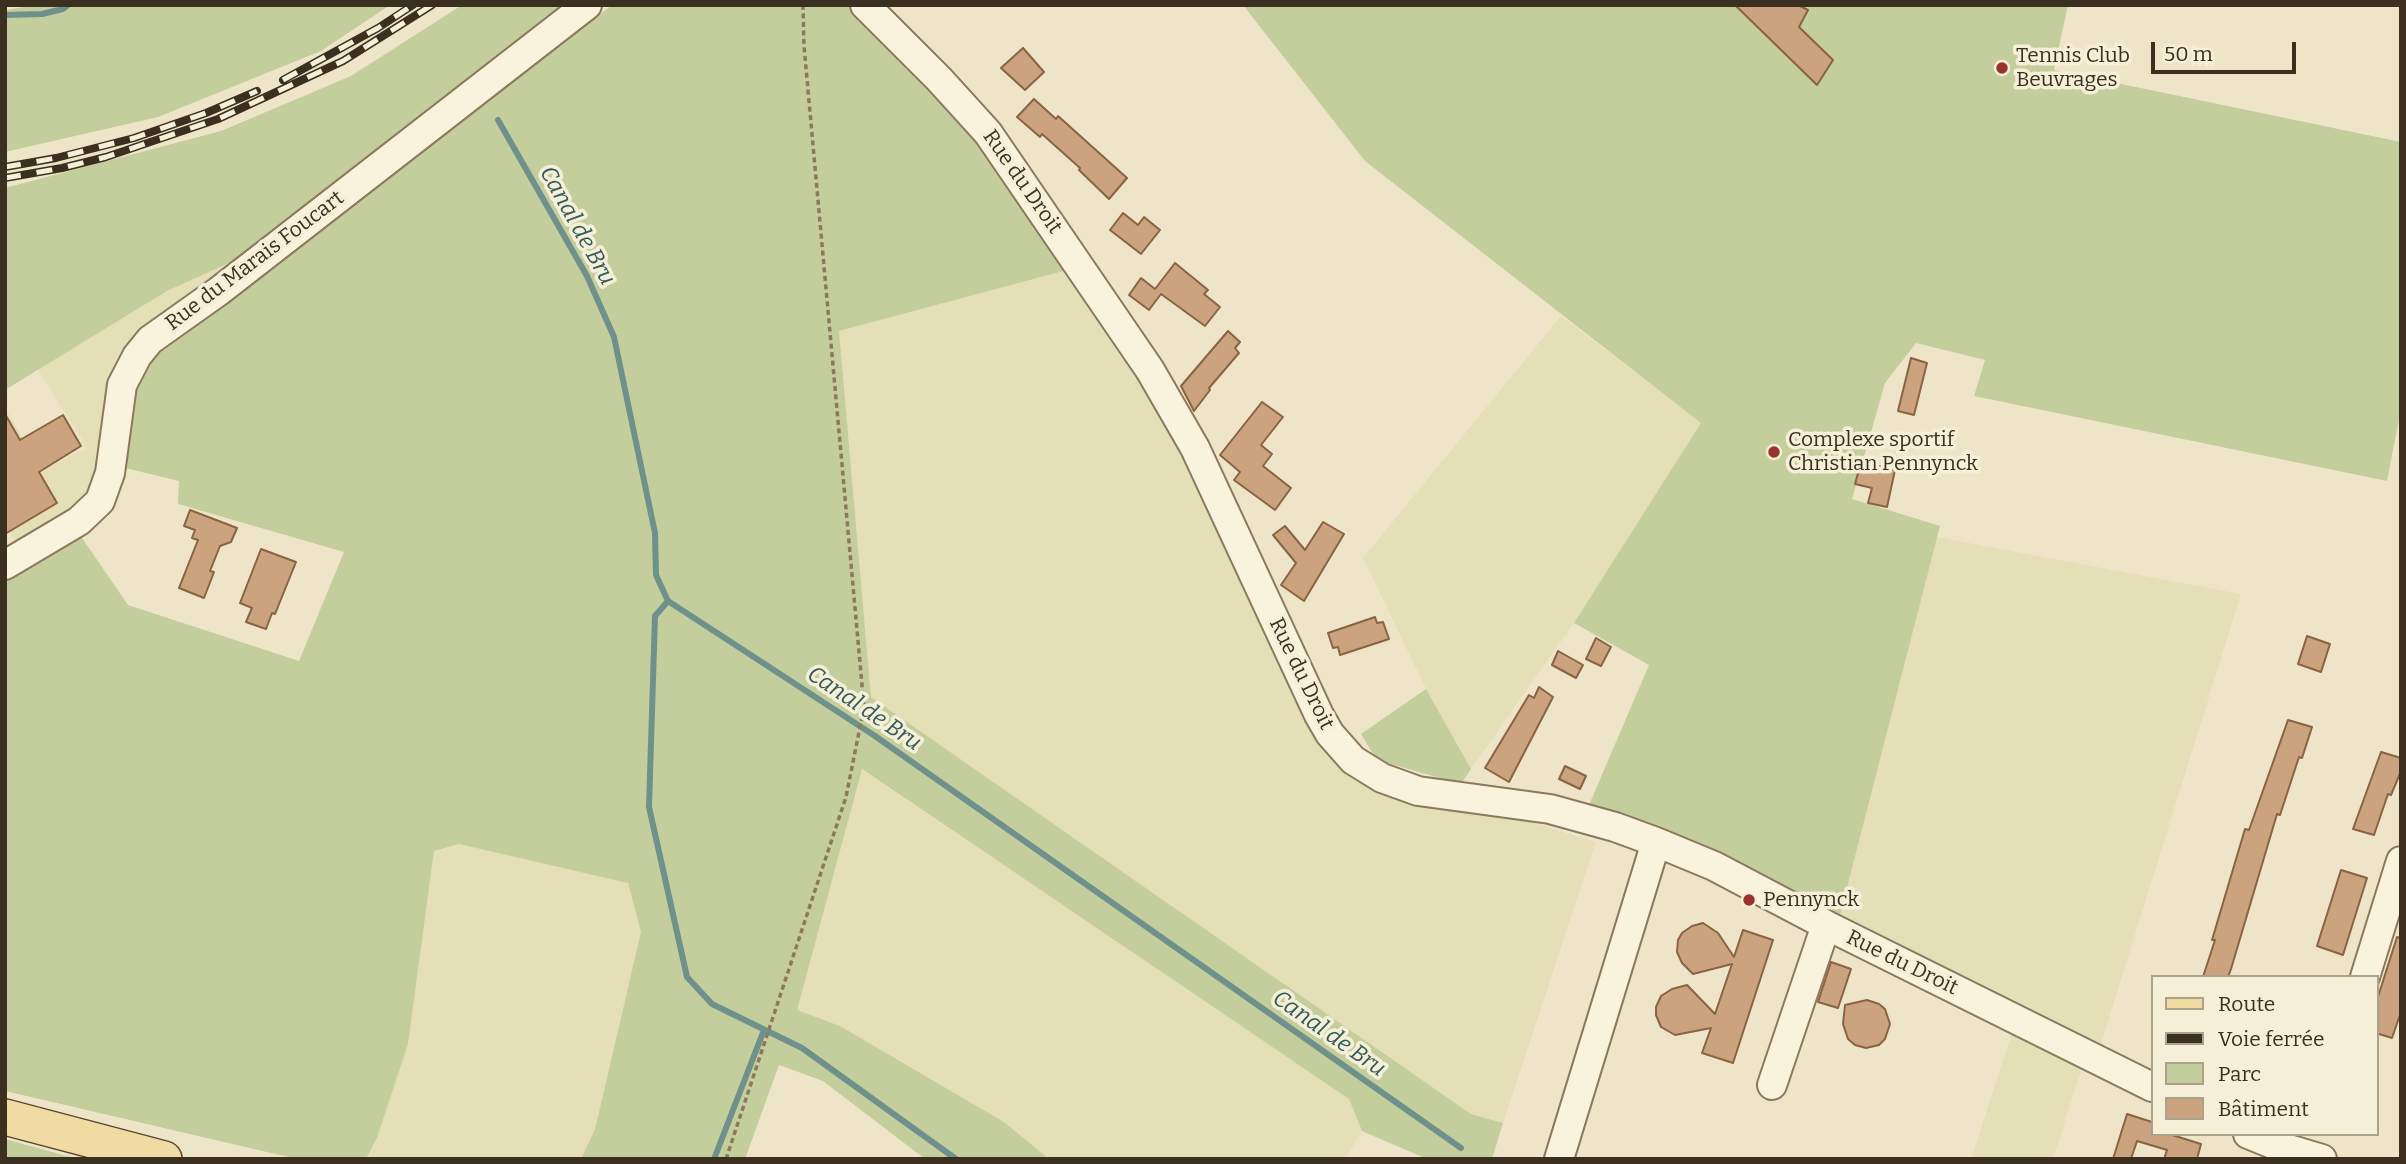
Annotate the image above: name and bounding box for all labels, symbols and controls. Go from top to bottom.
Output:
scale bar [2154,28,2299,72]
text: 50 m [2164,41,2213,67]
place label: Tennis Club Beuvrages [2016,43,2130,93]
marker: Tennis Club Beuvrages [1994,60,2010,76]
street label: Rue du Droit [977,125,1067,239]
water label: Canal de Bru [533,162,621,290]
street label: Rue du Marais Foucart [161,186,349,336]
place label: Complexe sportif Christian Pennynck [1788,427,1978,477]
marker: Complexe sportif Christian Pennynck [1766,444,1782,460]
street label: Rue du Droit [1263,614,1339,734]
water label: Canal de Bru [802,661,926,757]
place label: Pennynck [1763,887,1859,913]
marker: Pennynck [1741,892,1757,908]
street label: Rue du Droit [1842,925,1962,1001]
legend [2150,975,2378,1136]
water label: Canal de Bru [1267,985,1391,1083]
text: Route [2218,991,2275,1017]
text: Voie ferrée [2218,1026,2324,1052]
text: Parc [2218,1061,2261,1087]
text: Bâtiment [2218,1096,2309,1122]

